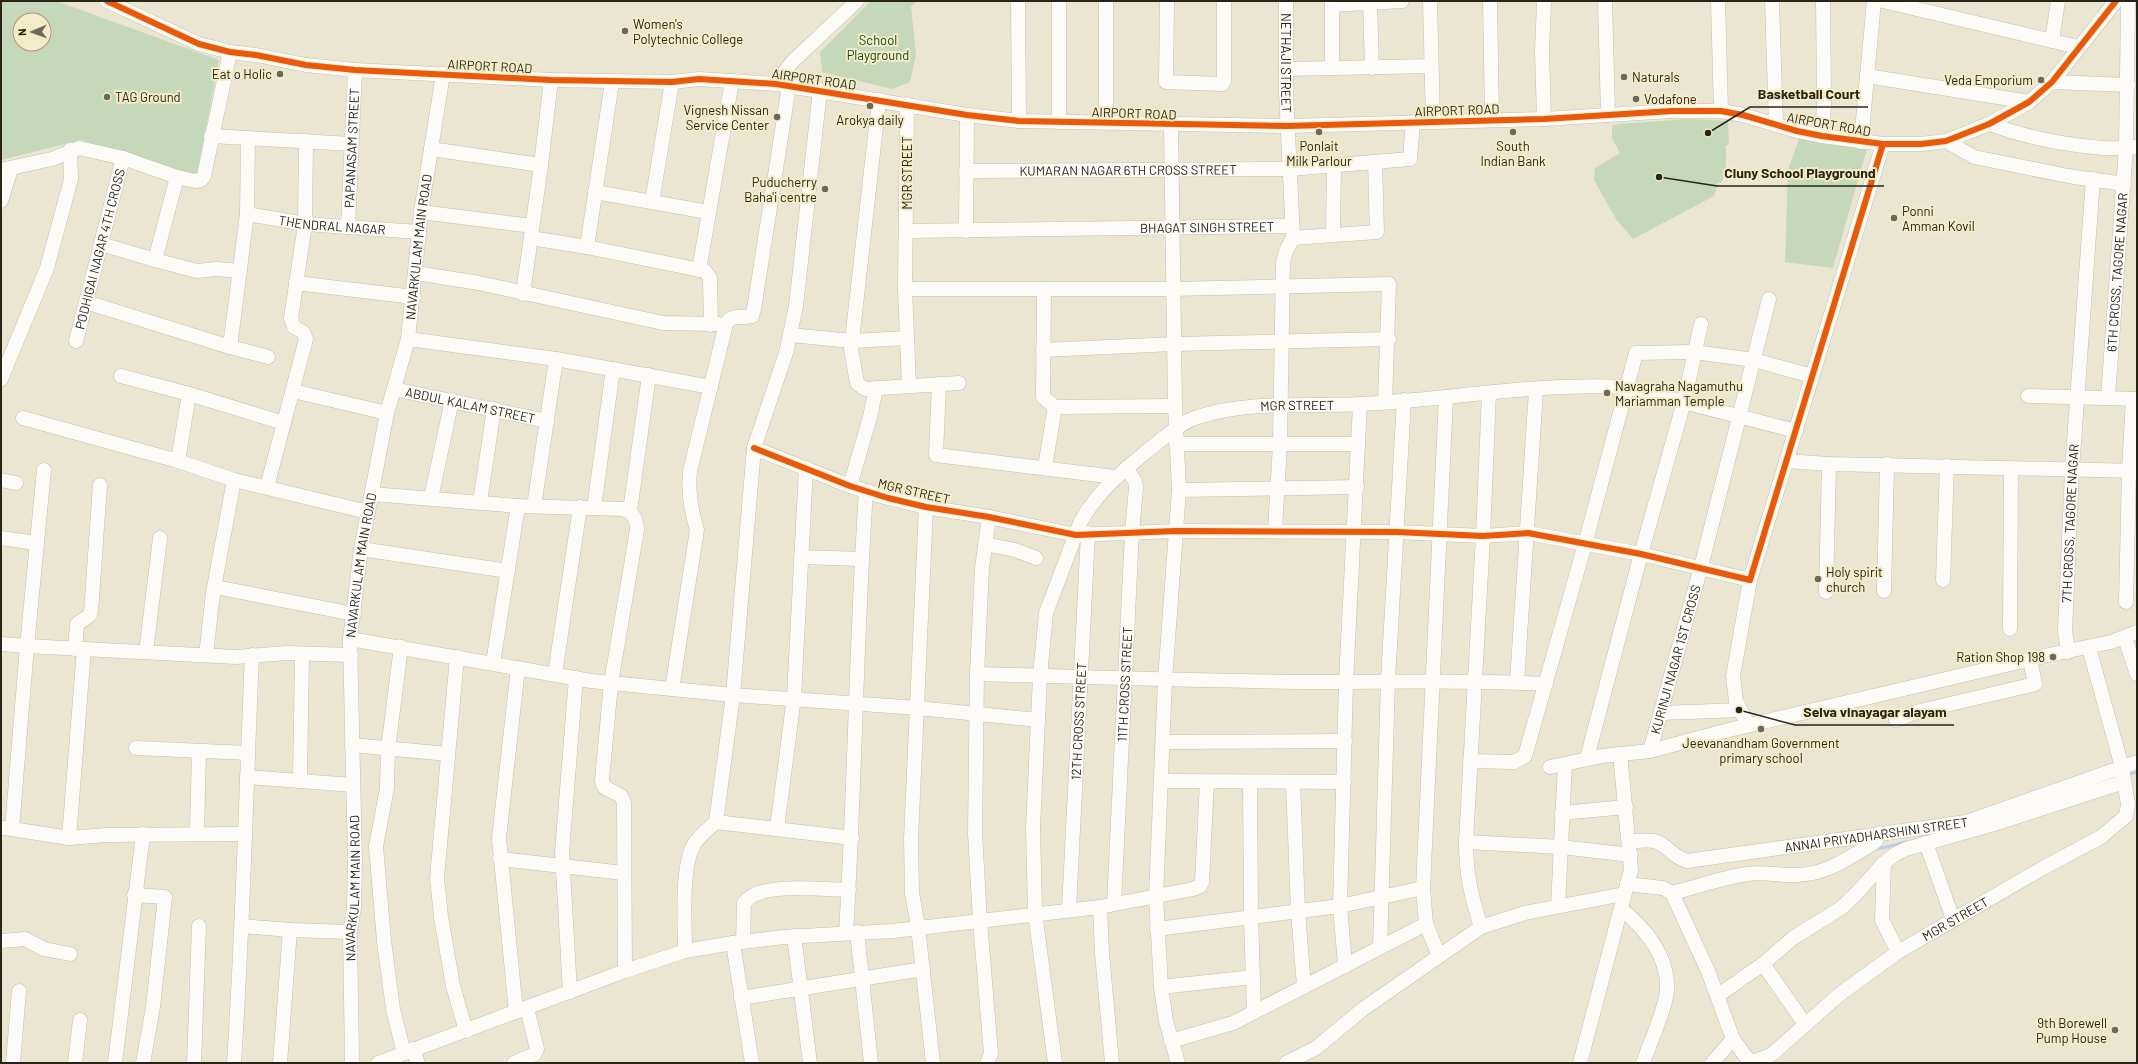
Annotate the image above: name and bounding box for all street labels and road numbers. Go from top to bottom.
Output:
street label: NETHAJI STREET [1278,13,1295,113]
street label: AIRPORT ROAD [447,56,533,76]
street label: AIRPORT ROAD [771,65,857,93]
street label: PAPANASAM STREET [341,88,362,208]
street label: AIRPORT ROAD [1414,101,1500,119]
street label: AIRPORT ROAD [1091,104,1177,122]
street label: AIRPORT ROAD [1786,109,1872,139]
street label: MGR STREET [899,136,915,210]
street label: KUMARAN NAGAR 6TH CROSS STREET [1019,161,1237,179]
street label: PODHIGAI NAGAR 4TH CROSS [71,167,128,331]
street label: NAVARKULAM MAIN ROAD [402,173,435,321]
street label: 6TH CROSS, TAGORE NAGAR [2103,192,2131,352]
street label: THENDRAL NAGAR [278,212,386,238]
street label: BHAGAT SINGH STREET [1140,218,1274,236]
street label: ABDUL KALAM STREET [404,384,537,426]
street label: MGR STREET [1260,397,1334,414]
street label: 7TH CROSS, TAGORE NAGAR [2058,443,2082,603]
street label: MGR STREET [876,475,952,507]
street label: NAVARKULAM MAIN ROAD [342,491,380,639]
street label: KURINJI NAGAR 1ST CROSS [1647,583,1704,736]
street label: 11TH CROSS STREET [1114,626,1135,742]
street label: 12TH CROSS STREET [1068,662,1089,780]
street label: ANNAI PRIYADHARSHINI STREET [1783,814,1969,855]
street label: NAVARKULAM MAIN ROAD [342,815,363,961]
street label: MGR STREET [1919,893,1991,944]

